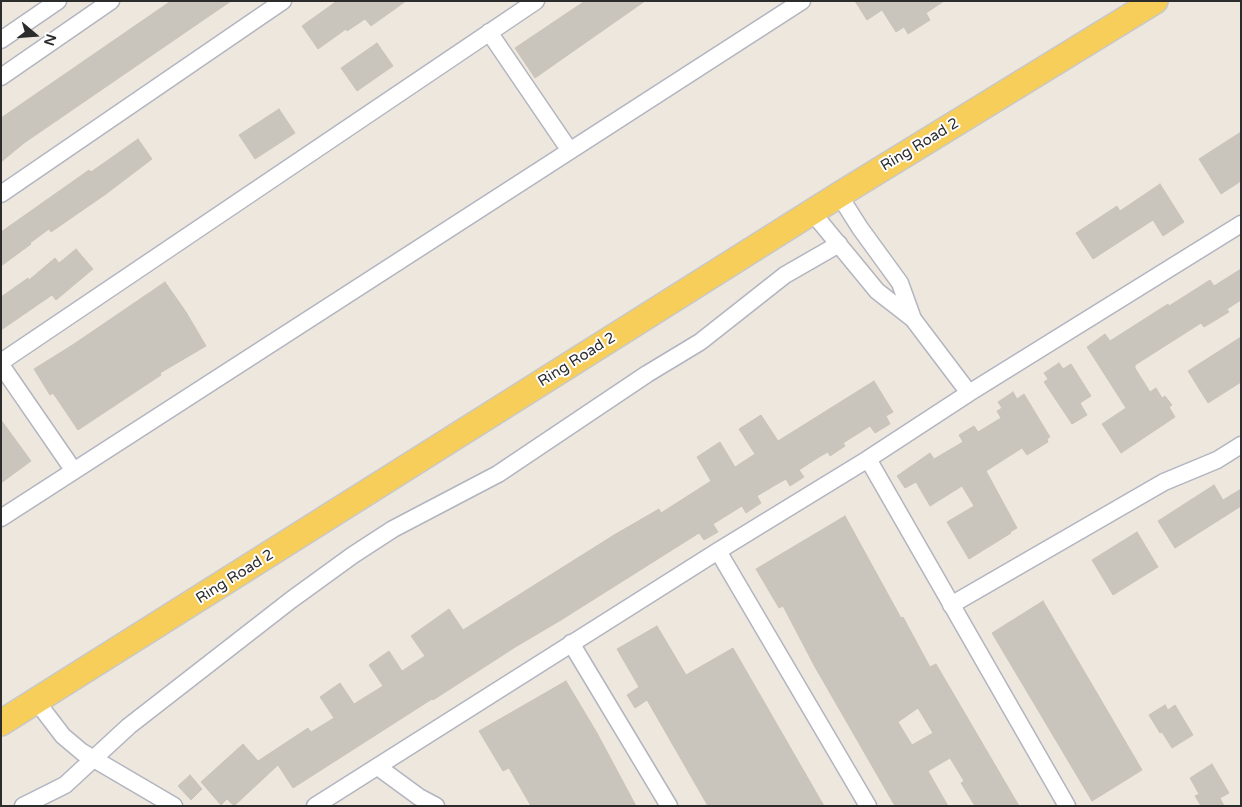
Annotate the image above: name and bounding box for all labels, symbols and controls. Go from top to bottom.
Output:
north arrow [10,10,60,60]
text: N [40,32,60,48]
street label: Ring Road 2 [878,115,962,175]
street label: Ring Road 2 [535,329,619,391]
street label: Ring Road 2 [193,546,277,608]

